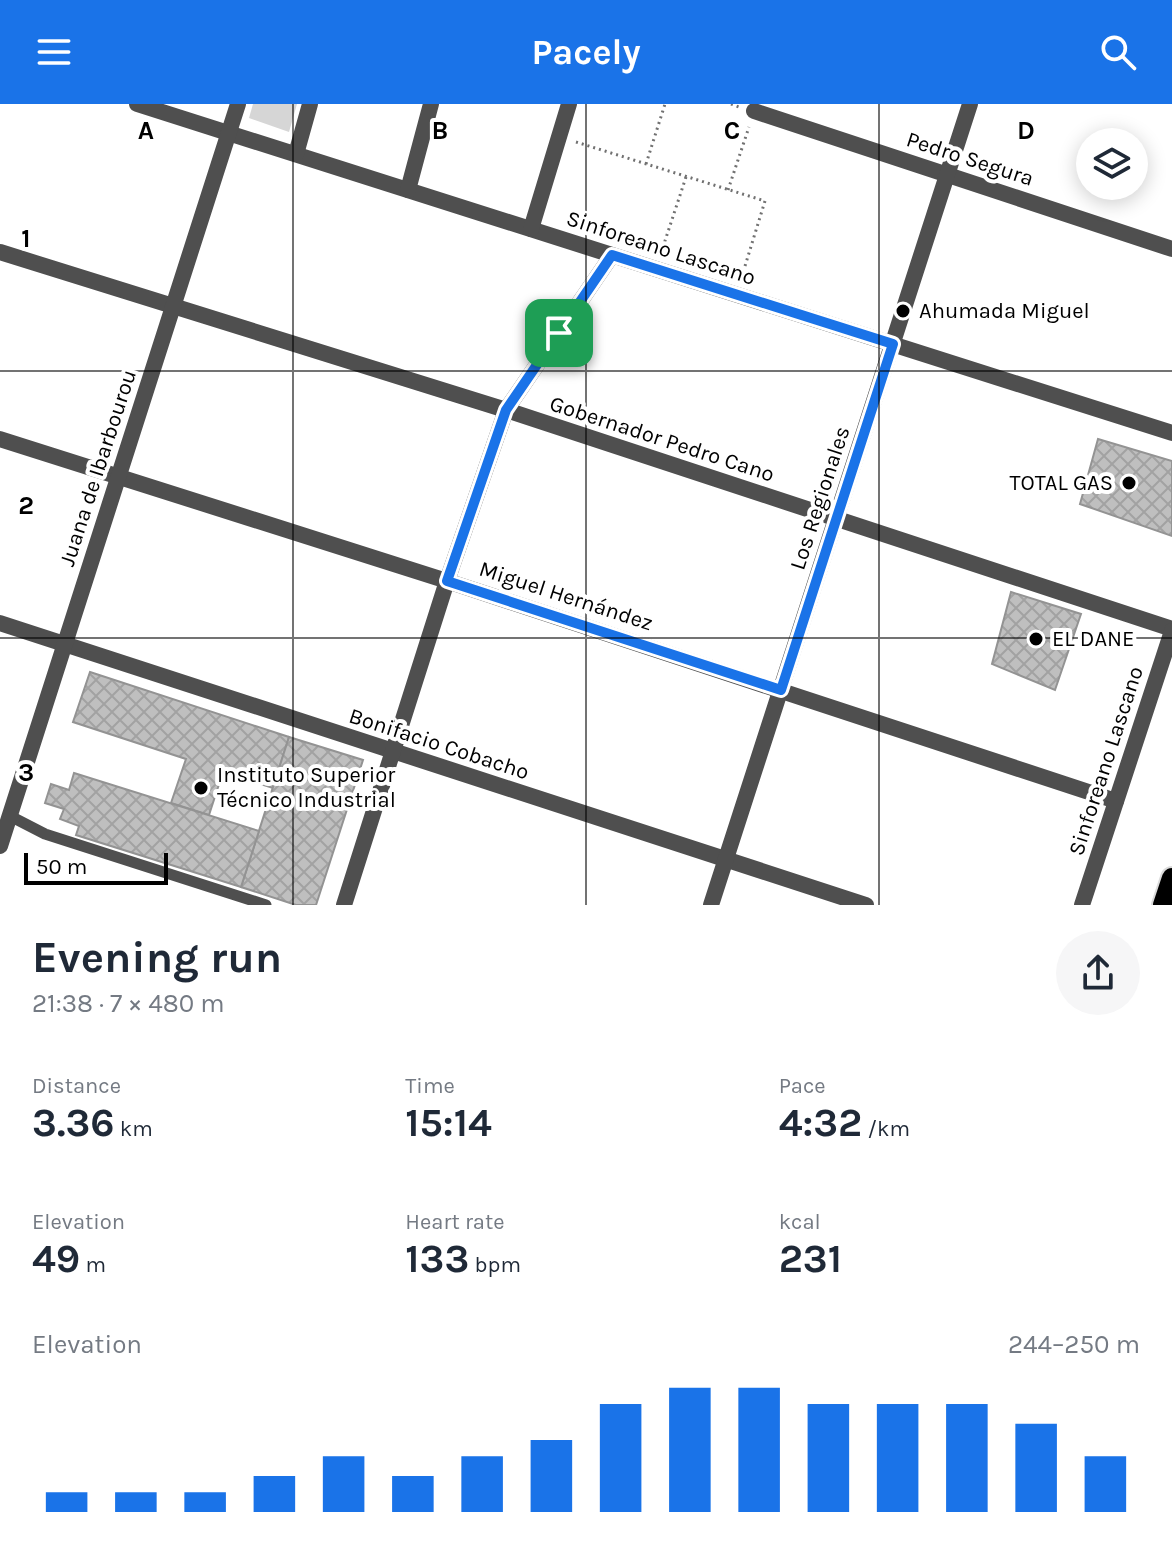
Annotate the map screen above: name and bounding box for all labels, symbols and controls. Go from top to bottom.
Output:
icon: menu [32,30,76,74]
icon: search [1096,30,1140,74]
text: Pacely [531,31,641,73]
text: A [138,115,154,146]
text: B [432,115,448,146]
text: C [724,115,740,146]
text: D [1017,115,1035,146]
street label: Pedro Segura [903,126,1037,192]
map controls [1076,128,1148,200]
button: layers [1076,128,1148,200]
street label: Sinforeano Lascano [563,205,759,291]
text: 1 [21,223,31,254]
place label: Ahumada Miguel [919,298,1090,324]
pin [525,299,593,367]
marker: Ahumada Miguel [894,302,912,320]
icon: arrive [537,311,581,355]
street label: Juana de Ibarbourou [54,366,142,570]
street label: Gobernador Pedro Cano [546,390,778,488]
street label: Los Regionales [785,423,855,573]
place label: TOTAL GAS [1009,470,1113,496]
marker: TOTAL GAS [1120,474,1138,492]
text: 2 [18,490,34,521]
street label: Miguel Hernández [476,556,656,636]
place label: EL DANE [1052,626,1134,652]
marker: EL DANE [1027,630,1045,648]
street label: Sinforeano Lascano [1063,663,1149,859]
street label: Bonifacio Cobacho [346,703,532,785]
text: 3 [18,757,34,788]
place label: Instituto Superior Técnico Industrial [217,762,396,813]
marker: Instituto Superior Técnico Industrial [192,779,210,797]
scale bar [24,849,168,885]
text: 50 m [36,854,87,880]
button: share [1056,931,1140,1015]
text: Evening run [32,932,282,983]
text: 21:38 · 7 × 480 m [32,988,225,1019]
text: Distance [32,1073,121,1099]
text: Time [405,1073,455,1099]
text: Pace [779,1073,826,1099]
text: 3.36 [32,1099,115,1146]
text: 15:14 [405,1099,492,1146]
text: 4:32 [779,1099,862,1146]
text: km [115,1116,153,1142]
text: /km [862,1116,910,1142]
text: Elevation [32,1209,125,1235]
text: Heart rate [405,1209,505,1235]
text: kcal [779,1209,821,1235]
text: 49 [32,1235,80,1282]
text: 133 [405,1235,469,1282]
text: 231 [779,1235,842,1282]
text: m [80,1252,106,1278]
text: bpm [469,1252,521,1278]
text: Elevation [32,1329,142,1360]
text: 244–250 m [1008,1329,1140,1360]

